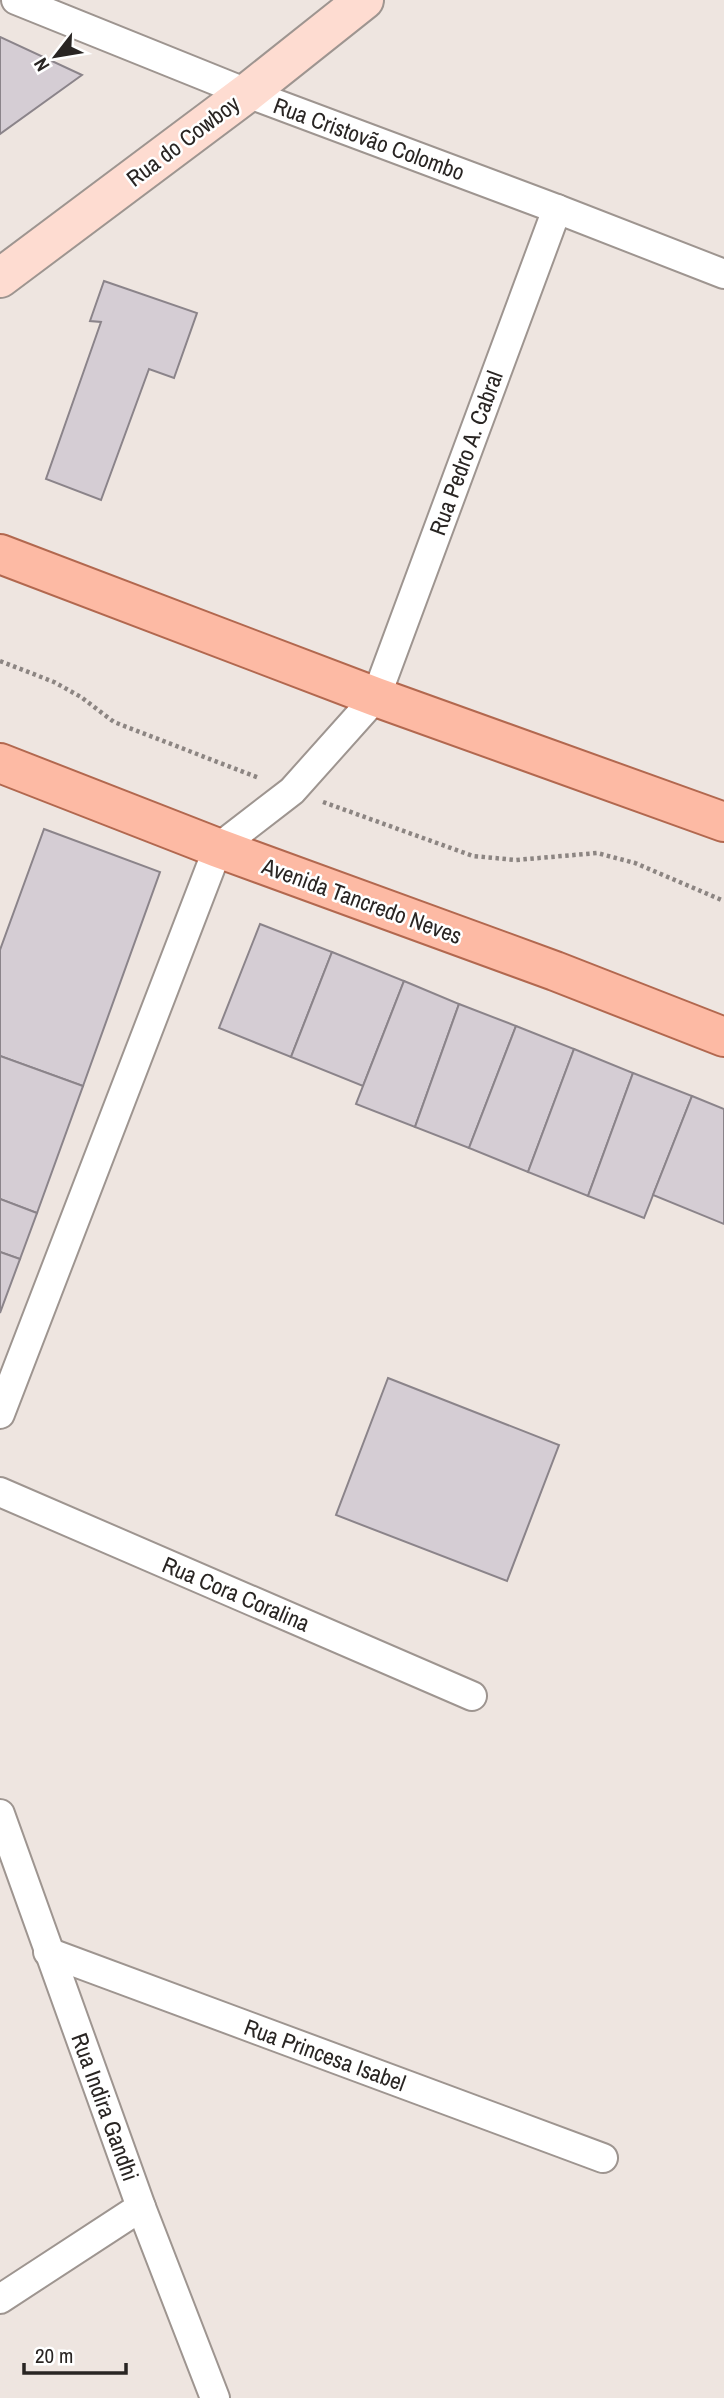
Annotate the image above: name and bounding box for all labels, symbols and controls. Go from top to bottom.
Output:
north arrow [21,21,91,91]
text: N [27,53,55,76]
street label: Rua do Cowboy [120,88,246,193]
street label: Rua Cristovão Colombo [269,90,469,188]
street label: Rua Pedro A. Cabral [421,366,510,539]
street label: Avenida Tancredo Neves [257,850,466,951]
street label: Rua Cora Coralina [158,1549,315,1639]
street label: Rua Princesa Isabel [240,2011,410,2098]
street label: Rua Indira Gandhi [64,2029,147,2185]
scale bar [24,2332,126,2376]
text: 20 m [35,2341,73,2370]

